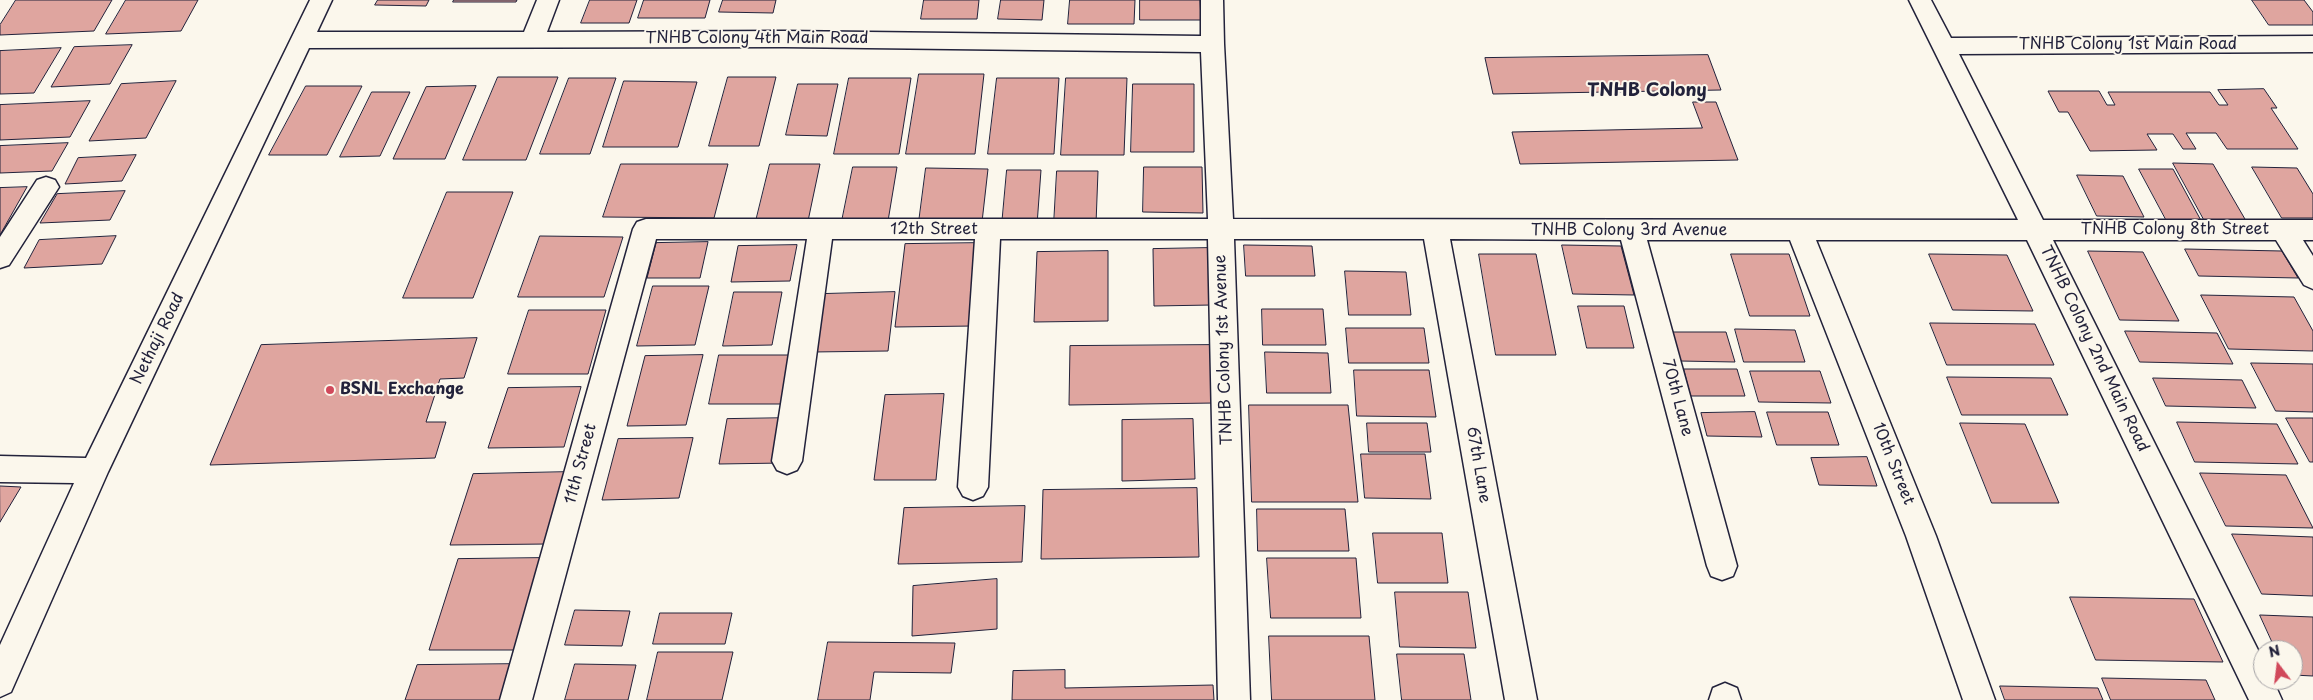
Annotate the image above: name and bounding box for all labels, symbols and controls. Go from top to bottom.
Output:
street label: TNHB Colony 4th Main Road [645,29,869,49]
street label: TNHB Colony 1st Main Road [2019,35,2237,55]
district label: TNHB Colony [1587,80,1707,102]
street label: 12th Street [890,220,978,240]
street label: TNHB Colony 8th Street [2081,220,2269,240]
street label: TNHB Colony 3rd Avenue [1531,221,1727,241]
street label: TNHB Colony 2nd Main Road [2036,243,2152,455]
street label: TNHB Colony 1st Avenue [1211,254,1237,446]
street label: Nethaji Road [127,290,189,388]
street label: 70th Lane [1658,357,1696,439]
place label: BSNL Exchange [340,380,464,400]
marker: BSNL Exchange [324,384,336,396]
street label: 10th Street [1868,420,1918,508]
street label: 11th Street [561,422,601,506]
street label: 67th Lane [1462,425,1494,505]
text: N [2266,639,2282,663]
north arrow [2253,640,2303,690]

